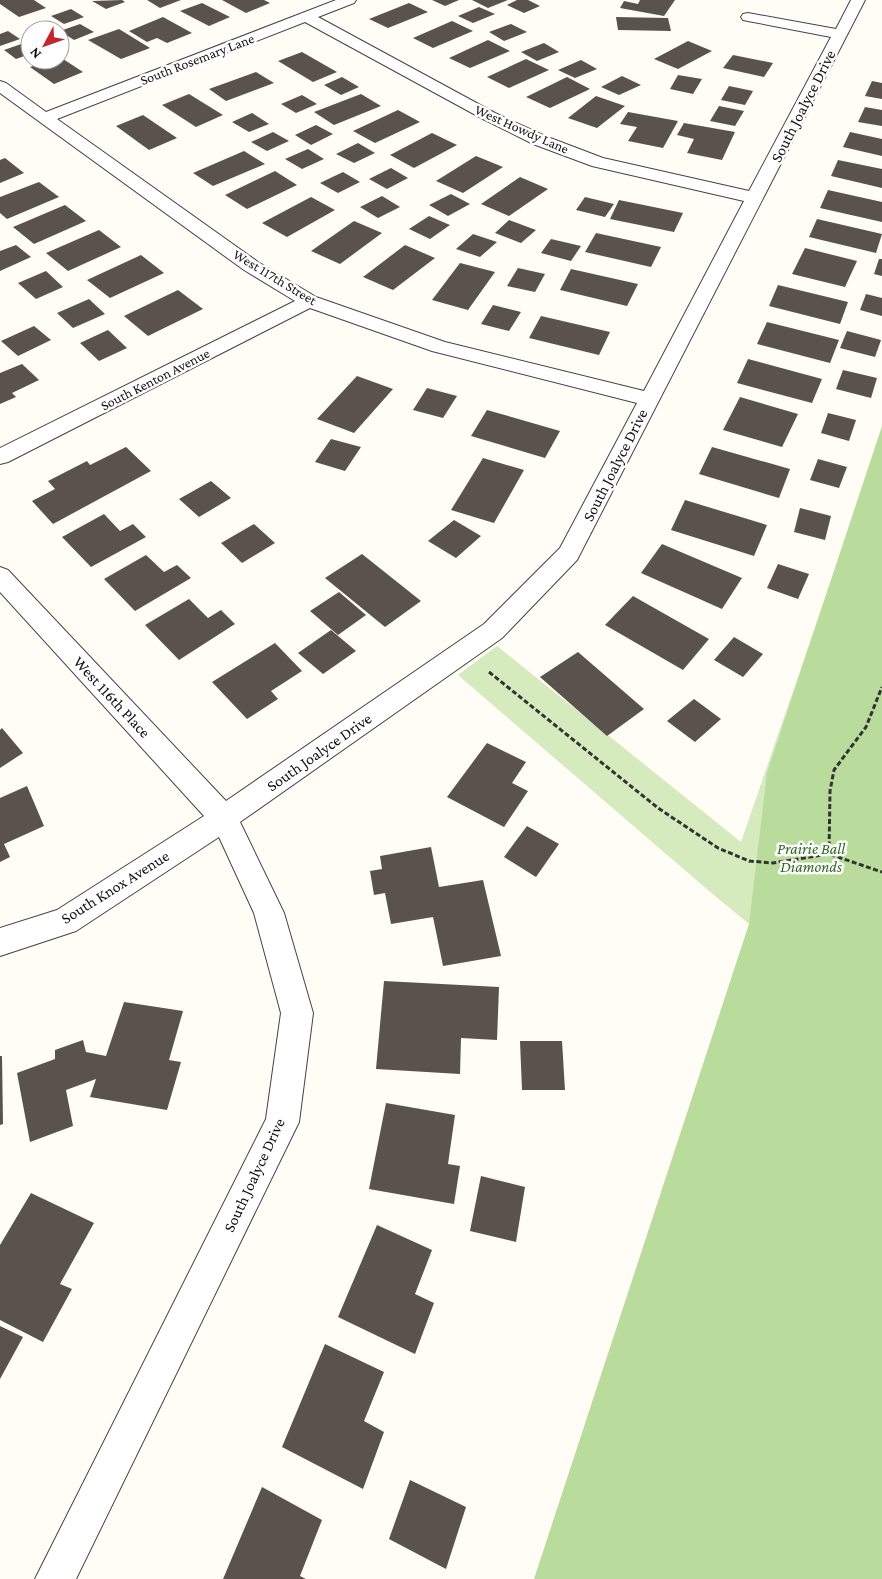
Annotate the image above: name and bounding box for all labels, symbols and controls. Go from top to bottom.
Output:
north arrow [20,20,70,70]
street label: South Rosemary Lane [138,30,256,88]
text: N [26,44,44,62]
street label: South Joalyce Drive [767,47,840,165]
street label: West Howdy Lane [473,101,571,157]
street label: West 117th Street [230,246,320,308]
street label: South Kenton Avenue [98,345,212,413]
street label: South Joalyce Drive [579,406,652,524]
street label: West 116th Place [70,653,154,741]
street label: South Joalyce Drive [263,710,375,795]
park label: Prairie Ball Diamonds [777,840,846,875]
street label: South Knox Avenue [58,847,172,927]
street label: South Joalyce Drive [220,1115,289,1235]

